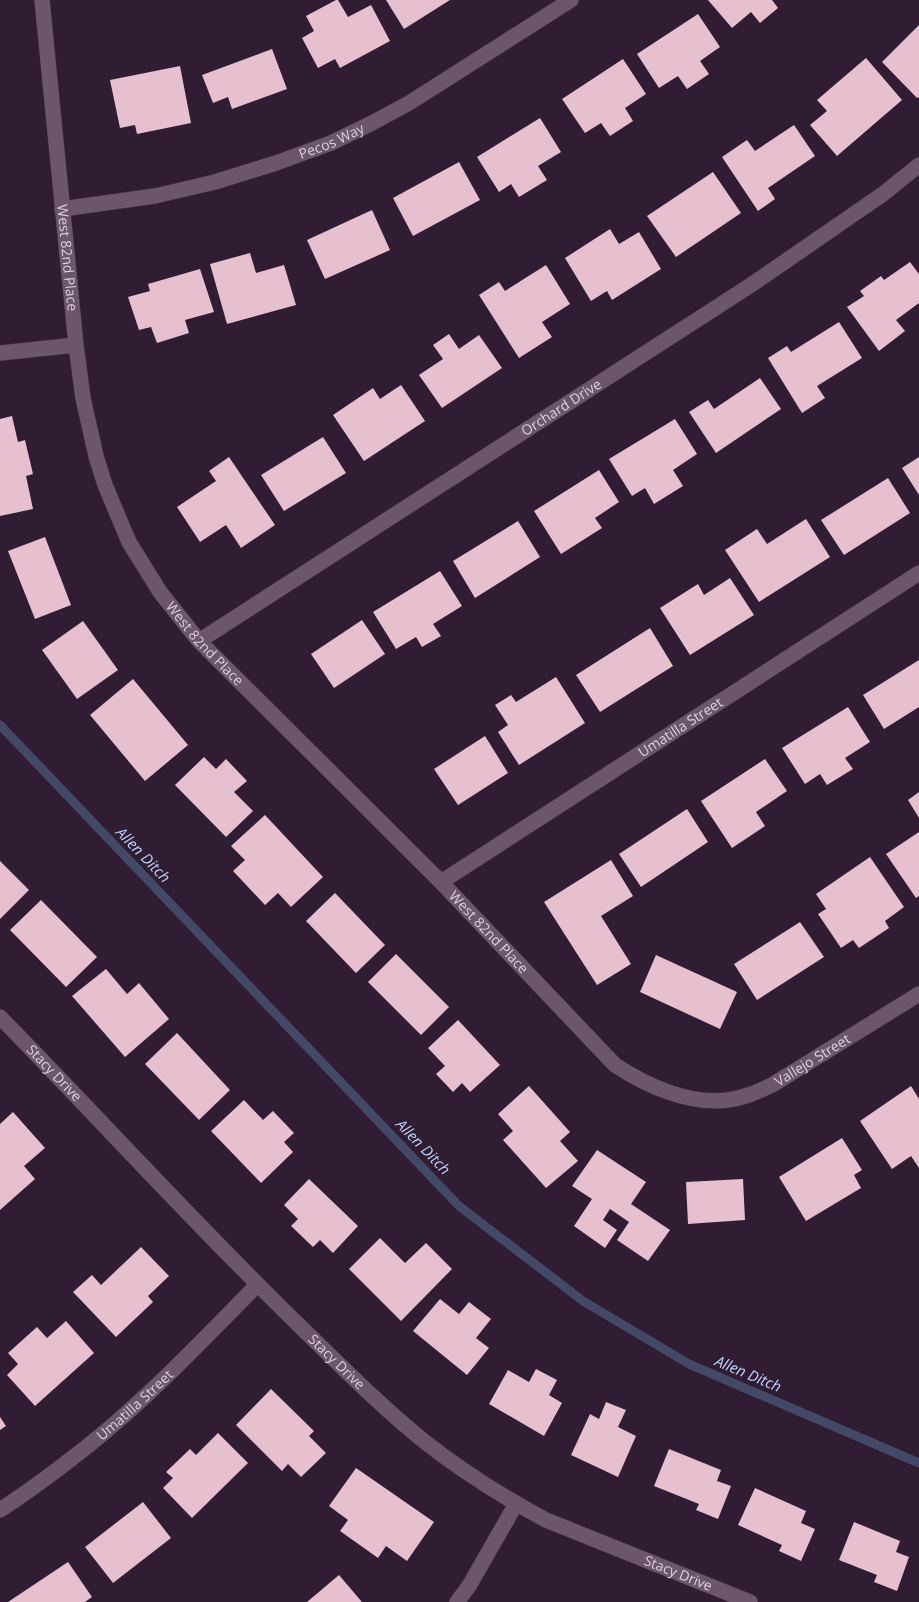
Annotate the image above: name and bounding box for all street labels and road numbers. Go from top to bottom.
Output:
street label: Pecos Way [296,118,368,163]
street label: West 82nd Place [53,203,83,312]
street label: Orchard Drive [517,374,605,440]
street label: West 82nd Place [162,597,248,689]
street label: Umatilla Street [634,692,726,761]
street label: West 82nd Place [445,886,533,977]
street label: Vallejo Street [771,1029,854,1090]
street label: Stacy Drive [23,1040,87,1105]
street label: Stacy Drive [304,1330,370,1394]
street label: Umatilla Street [92,1365,177,1444]
street label: Stacy Drive [641,1550,716,1595]

